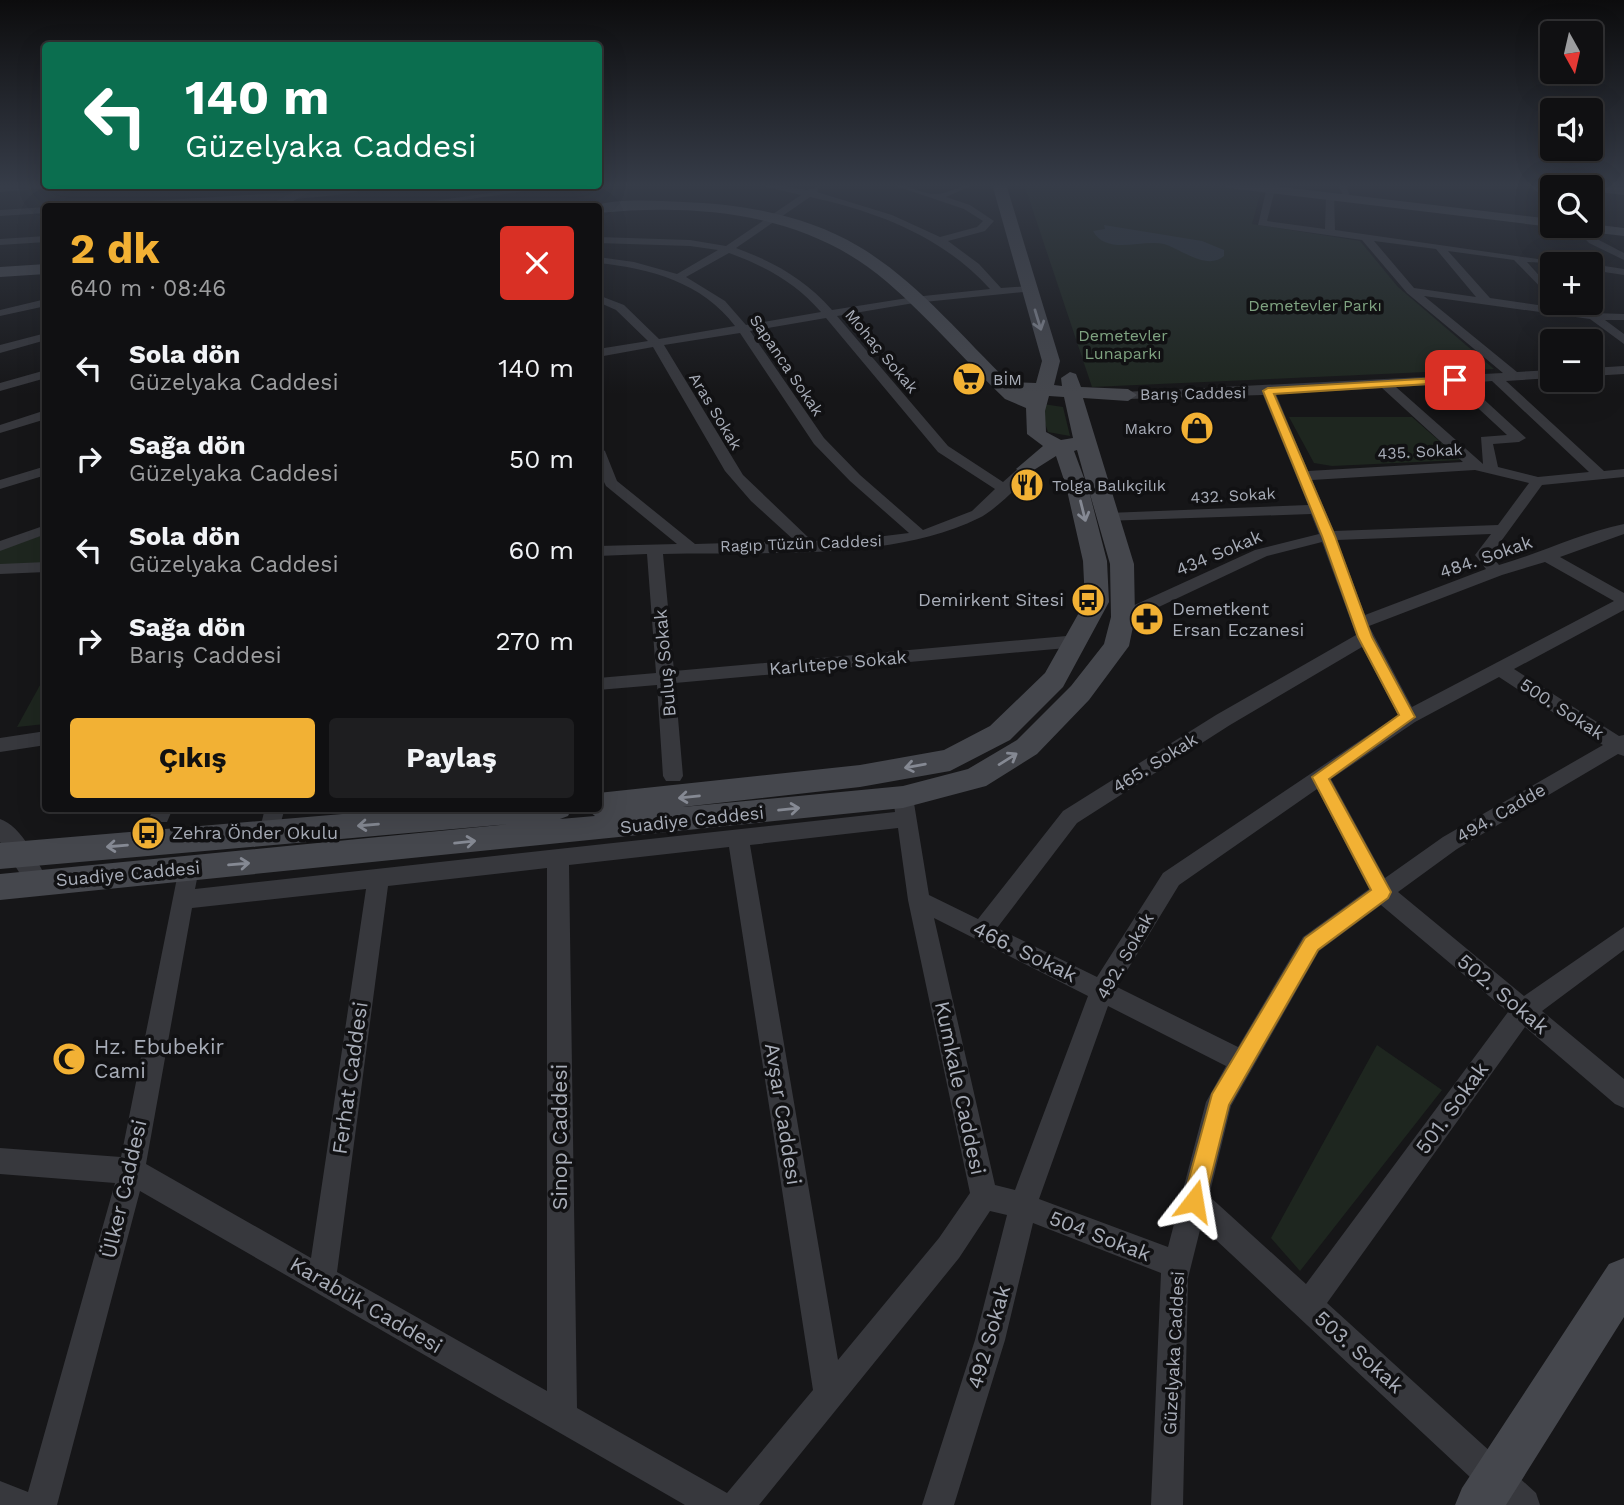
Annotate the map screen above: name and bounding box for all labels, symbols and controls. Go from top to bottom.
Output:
north arrow [1540,21,1603,84]
map controls [1540,21,1603,392]
text: 140 m [185,68,329,126]
icon: left [70,70,161,161]
button: sound [1540,98,1603,161]
text: Güzelyaka Caddesi [185,127,477,165]
button: search [1540,175,1603,238]
text: 2 dk [70,224,160,273]
button: close [500,226,574,300]
button: + [1540,252,1603,315]
text: 640 m · 08:46 [70,275,226,302]
park label: Demetevler Parkı [1248,296,1382,315]
street label: Mohaç Sokak [841,306,922,397]
one-way arrow [1032,309,1045,331]
street label: Sapanca Sokak [746,311,827,420]
park label: Demetevler Lunaparkı [1078,326,1168,363]
button: − [1540,329,1603,392]
text: Sola dön [129,339,240,369]
icon: left [70,349,108,387]
pin [1425,350,1485,410]
text: 140 m [498,353,574,383]
supermarket icon: BİM [950,360,988,398]
icon: arrive [1436,361,1474,399]
text: Güzelyaka Caddesi [129,369,339,396]
street label: Aras Sokak [685,369,746,453]
place label: BİM [993,370,1022,389]
street label: Barış Caddesi [1140,383,1246,404]
shop icon: Makro [1178,409,1216,447]
place label: Makro [1124,419,1172,438]
text: Sağa dön [129,430,246,460]
icon: right [70,440,108,478]
street label: 435. Sokak [1377,440,1463,463]
text: 50 m [509,444,574,474]
text: Güzelyaka Caddesi [129,460,339,487]
restaurant icon: Tolga Balıkçilık [1008,466,1046,504]
place label: Tolga Balıkçilık [1052,476,1166,495]
street label: 432. Sokak [1190,484,1276,507]
one-way arrow [1077,499,1090,522]
text: Sola dön [129,521,240,551]
street label: 434 Sokak [1173,525,1265,580]
icon: left [70,531,108,569]
street label: Ragıp Tüzün Caddesi [720,531,882,556]
street label: 484. Sokak [1437,531,1535,582]
text: 60 m [508,535,574,565]
text: Güzelyaka Caddesi [129,551,339,578]
bus stop icon: Demirkent Sitesi [1069,581,1107,619]
place label: Demirkent Sitesi [918,589,1064,610]
place label: Demetkent Ersan Eczanesi [1172,598,1304,640]
pharmacy icon: Demetkent Ersan Eczanesi [1128,600,1166,638]
street label: Buluş Sokak [649,608,680,718]
text: Sağa dön [129,612,246,642]
icon: right [70,622,108,660]
text: 270 m [495,626,574,656]
text: Barış Caddesi [129,642,282,669]
street label: Karlıtepe Sokak [768,646,908,679]
street label: 500. Sokak [1516,674,1608,744]
button: Çıkış [70,718,315,798]
button: Paylaş [329,718,574,798]
street label: 465. Sokak [1108,728,1201,797]
one-way arrow [997,751,1017,765]
one-way arrow [904,760,927,773]
street label: 494. Cadde [1452,779,1549,846]
one-way arrow [678,791,701,804]
street label: Suadiye Caddesi [619,802,765,837]
one-way arrow [777,803,800,816]
bus stop icon: Zehra Önder Okulu [129,814,167,852]
one-way arrow [358,819,380,832]
place label: Zehra Önder Okulu [172,822,338,843]
one-way arrow [453,835,476,848]
one-way arrow [106,840,129,853]
street label: Suadiye Caddesi [55,857,201,890]
one-way arrow [227,857,249,870]
street label: 492. Sokak [1091,909,1158,1003]
street label: 466. Sokak [969,916,1081,988]
street label: 502. Sokak [1452,948,1554,1039]
street label: Kumkale Caddesi [930,999,991,1177]
street label: Ferhat Caddesi [326,1000,373,1156]
place label: Hz. Ebubekir Cami [94,1034,225,1083]
mosque icon: Hz. Ebubekir Cami [50,1040,88,1078]
street label: Avşar Caddesi [760,1041,807,1187]
street label: 501. Sokak [1410,1057,1493,1159]
street label: Sinop Caddesi [547,1064,572,1210]
street label: Ülker Caddesi [95,1117,152,1261]
position arrow [1157,1164,1231,1238]
street label: 504 Sokak [1046,1205,1155,1266]
street label: Karabük Caddesi [286,1251,447,1358]
street label: Güzelyaka Caddesi [1159,1271,1188,1435]
street label: 492 Sokak [962,1282,1015,1392]
street label: 503. Sokak [1310,1305,1409,1398]

